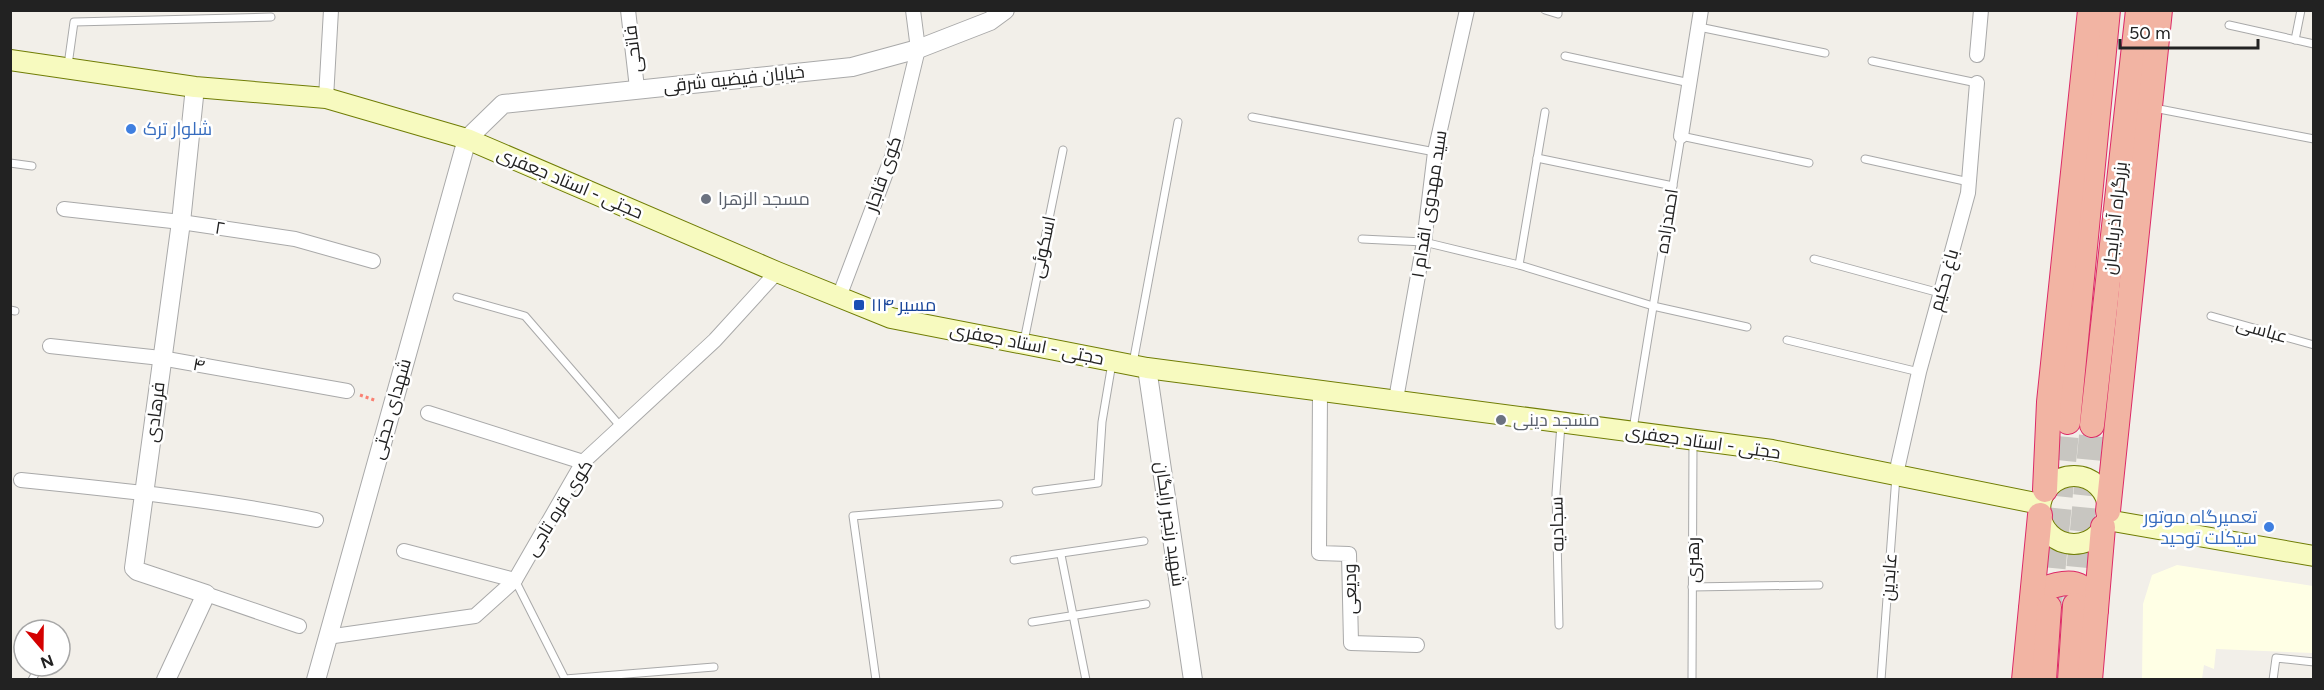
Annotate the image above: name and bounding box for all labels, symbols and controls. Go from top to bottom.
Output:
scale bar [2120,12,2258,50]
text: 50 m [2129,22,2171,44]
street label: فاتحی [619,24,647,74]
street label: خیابان فیضیه شرقی [662,61,806,97]
place label: شلوار ترک [143,118,212,140]
marker: شلوار ترک [124,122,138,136]
street label: سید مهدوی اقدام ۱ [1406,129,1453,280]
street label: کوی قاجار [859,133,906,216]
street label: حجتی - استاد جعفری [494,142,646,224]
street label: بزرگراه آذربایجان [2098,160,2132,276]
street label: احمدزاده [1651,187,1683,255]
place label: مسجد الزهرا [718,188,810,210]
marker: مسجد الزهرا [699,192,713,206]
street label: اسکوئی [1026,214,1060,280]
street label: ۲ [214,216,226,240]
street label: باغ حکیم [1925,246,1964,314]
place label: مسیر ۱۱۴ [871,294,936,316]
marker: مسیر ۱۱۴ [852,298,866,312]
street label: عباسی [2234,312,2290,348]
street label: حجتی - استاد جعفری [948,318,1106,370]
street label: ۴ [191,353,207,377]
street label: شهدای حجتی [366,356,416,462]
street label: فرهادی [140,380,170,444]
place label: مسجد دینی [1513,409,1600,431]
marker: مسجد دینی [1494,413,1508,427]
street label: حجتی - استاد جعفری [1624,420,1782,464]
street label: کوی قره تاجی [521,456,597,560]
street label: شهید رنجبر رایگان [1150,460,1190,588]
street label: سجادیه [1546,496,1568,552]
place label: تعمیرگاه موتور سیکلت توحید [2143,506,2257,549]
marker: تعمیرگاه موتور سیکلت توحید [2262,520,2276,534]
street label: رهبری [1682,537,1704,583]
street label: عابدین [1876,552,1902,602]
street label: ودیعی [1339,563,1361,615]
north arrow [12,618,72,678]
text: N [38,651,56,673]

